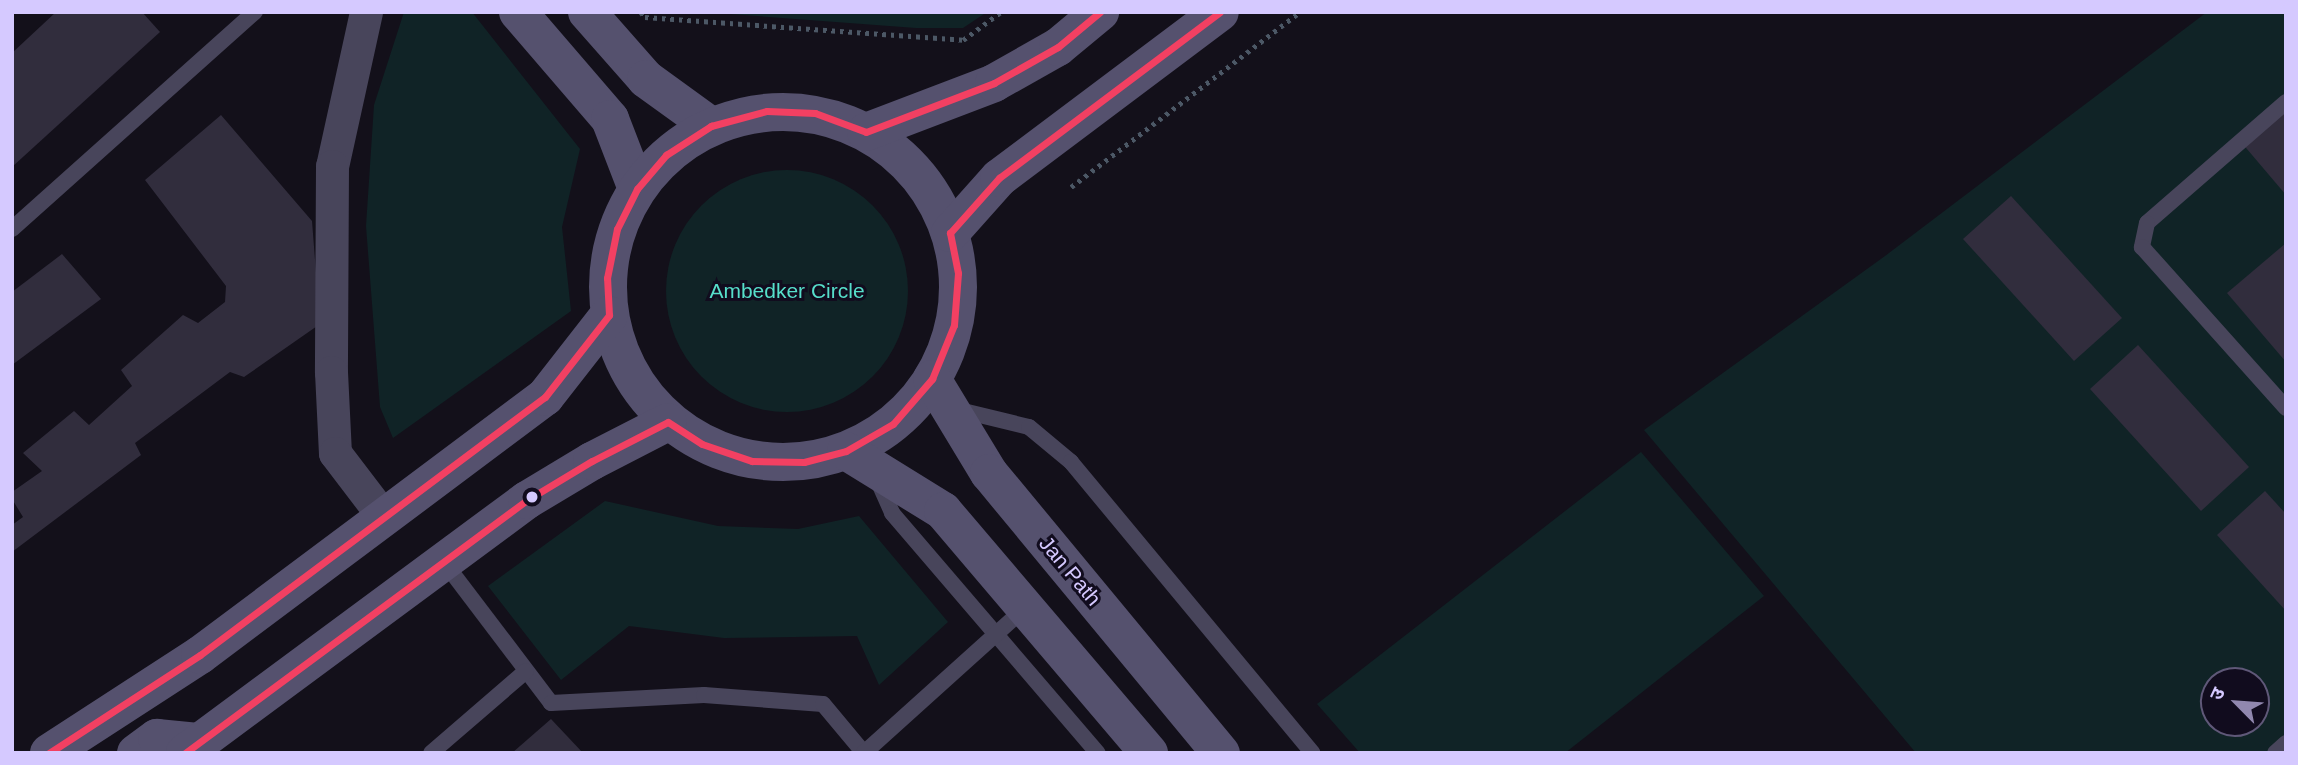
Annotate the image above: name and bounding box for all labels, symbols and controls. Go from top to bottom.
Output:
park label: Ambedker Circle [709,278,865,304]
unlabelled marker [525,490,539,504]
street label: Jan Path [1034,531,1106,611]
north arrow [2200,667,2270,737]
text: उ [2205,684,2229,703]

